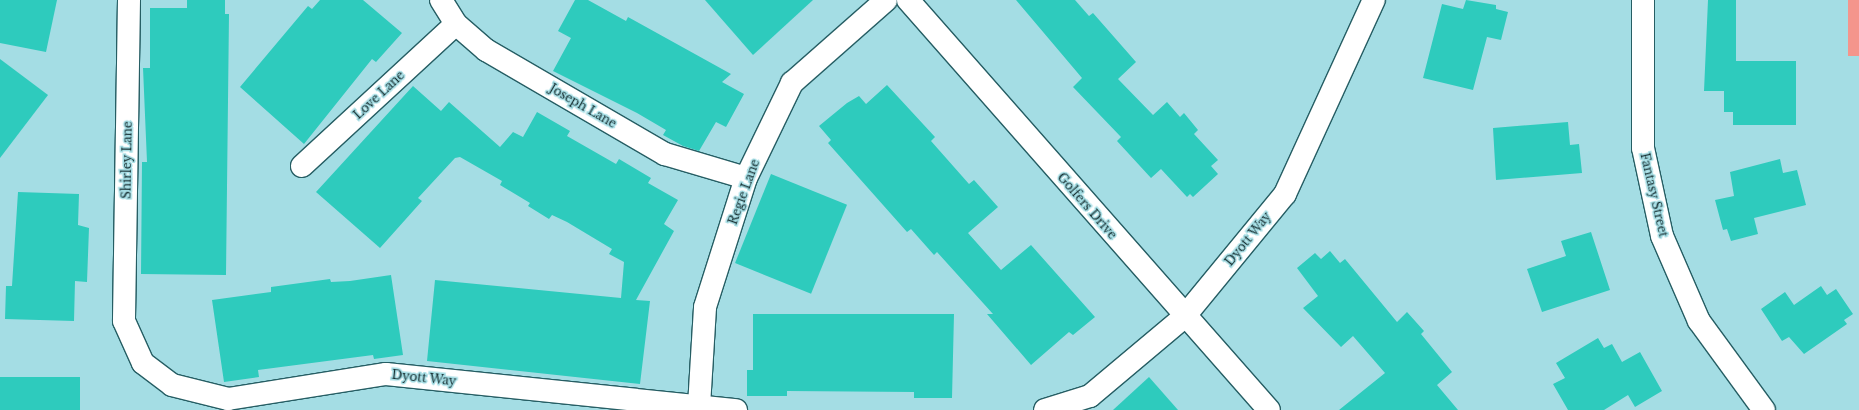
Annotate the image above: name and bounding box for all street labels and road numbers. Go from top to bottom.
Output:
street label: Love Lane [351,68,407,122]
street label: Joseph Lane [547,81,619,131]
street label: Shirley Lane [119,121,135,199]
street label: Fantasy Street [1637,151,1671,239]
street label: Regie Lane [726,157,762,227]
street label: Golfers Drive [1054,170,1120,242]
street label: Dyott Way [1222,209,1274,269]
street label: Dyott Way [391,367,457,389]

